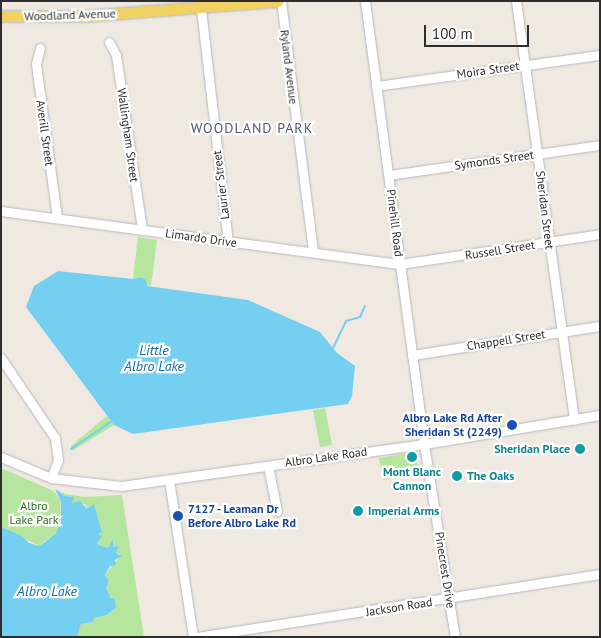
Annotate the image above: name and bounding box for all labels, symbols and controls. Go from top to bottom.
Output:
street label: Woodland Avenue [24,6,116,24]
scale bar [426,15,531,47]
text: 100 m [432,24,473,43]
street label: Ryland Avenue [277,29,301,105]
street label: Moira Street [456,58,520,82]
street label: Wallingham Street [114,87,142,183]
street label: Averill Street [33,99,57,167]
district label: WOODLAND PARK [189,120,315,136]
street label: Symonds Street [453,147,535,173]
street label: Laurier Street [210,150,232,220]
street label: Sheridan Street [533,170,557,250]
street label: Pinehill Road [384,188,406,258]
street label: Limardo Drive [164,226,238,250]
street label: Russell Street [464,237,536,263]
street label: Chappell Street [466,327,546,353]
water label: Little Albro Lake [124,342,184,374]
place label: Albro Lake Rd After Sheridan St (2249) [402,411,502,439]
marker: Albro Lake Rd After Sheridan St (2249) [506,419,518,431]
place label: Sheridan Place [494,442,570,456]
marker: Sheridan Place [574,443,586,455]
street label: Albro Lake Road [284,444,368,470]
marker: Mont Blanc Cannon [406,451,418,463]
place label: Mont Blanc Cannon [383,465,441,493]
place label: The Oaks [467,469,514,483]
marker: The Oaks [451,470,463,482]
park label: Albro Lake Park [10,499,58,527]
place label: 7127 - Leaman Dr Before Albro Lake Rd [188,502,296,530]
place label: Imperial Arms [368,504,440,518]
marker: Imperial Arms [352,505,364,517]
marker: 7127 - Leaman Dr Before Albro Lake Rd [172,510,184,522]
street label: Pinecrest Drive [432,531,458,609]
water label: Albro Lake [17,583,77,599]
street label: Jackson Road [365,595,433,619]

